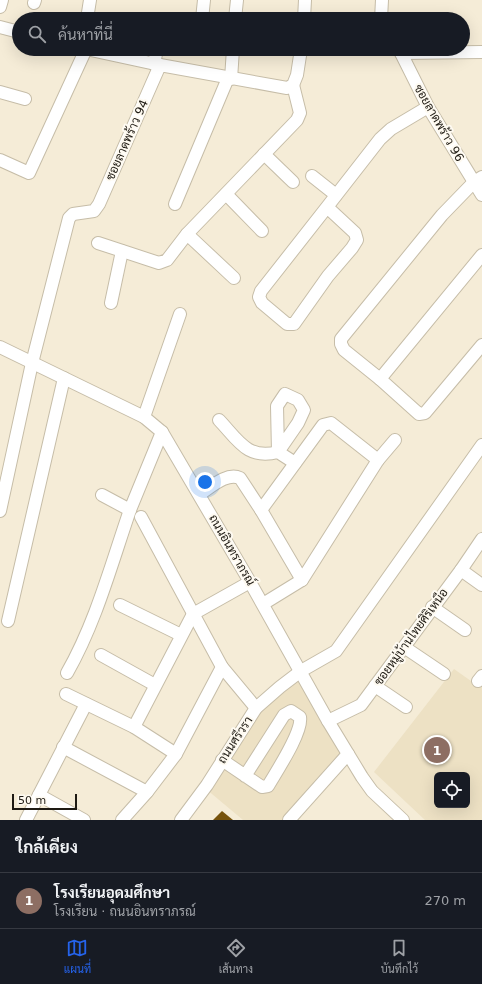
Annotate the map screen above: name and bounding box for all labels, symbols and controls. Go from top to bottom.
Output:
search box [12,12,470,56]
icon: search [26,23,48,45]
text: ค้นหาที่นี่ [58,26,113,44]
street label: ซอยลาดพร้าว 96 [411,82,467,164]
street label: ซอยลาดพร้าว 94 [103,98,151,182]
your location [195,472,215,492]
street label: ถนนอินทราภรณ์ [206,512,259,588]
street label: ซอยหมู่บ้านไทยศิริเหนือ [370,585,452,689]
street label: ถนนศรีวรา [214,713,255,766]
pin: 1 [424,735,450,765]
map controls [434,772,470,808]
button: locate [434,772,470,808]
scale bar [12,792,77,811]
text: 50 m [18,794,46,807]
text: ใกล้เคียง [16,837,78,857]
text: โรงเรียนอุดมศึกษา [54,884,170,902]
text: 1 [24,893,34,908]
text: 270 m [424,893,466,908]
text: โรงเรียน · ถนนอินทราภรณ์ [54,904,196,919]
tab: แผนที่ [64,937,91,976]
tab: เส้นทาง [219,937,253,976]
tab: บันทึกไว้ [381,937,418,976]

